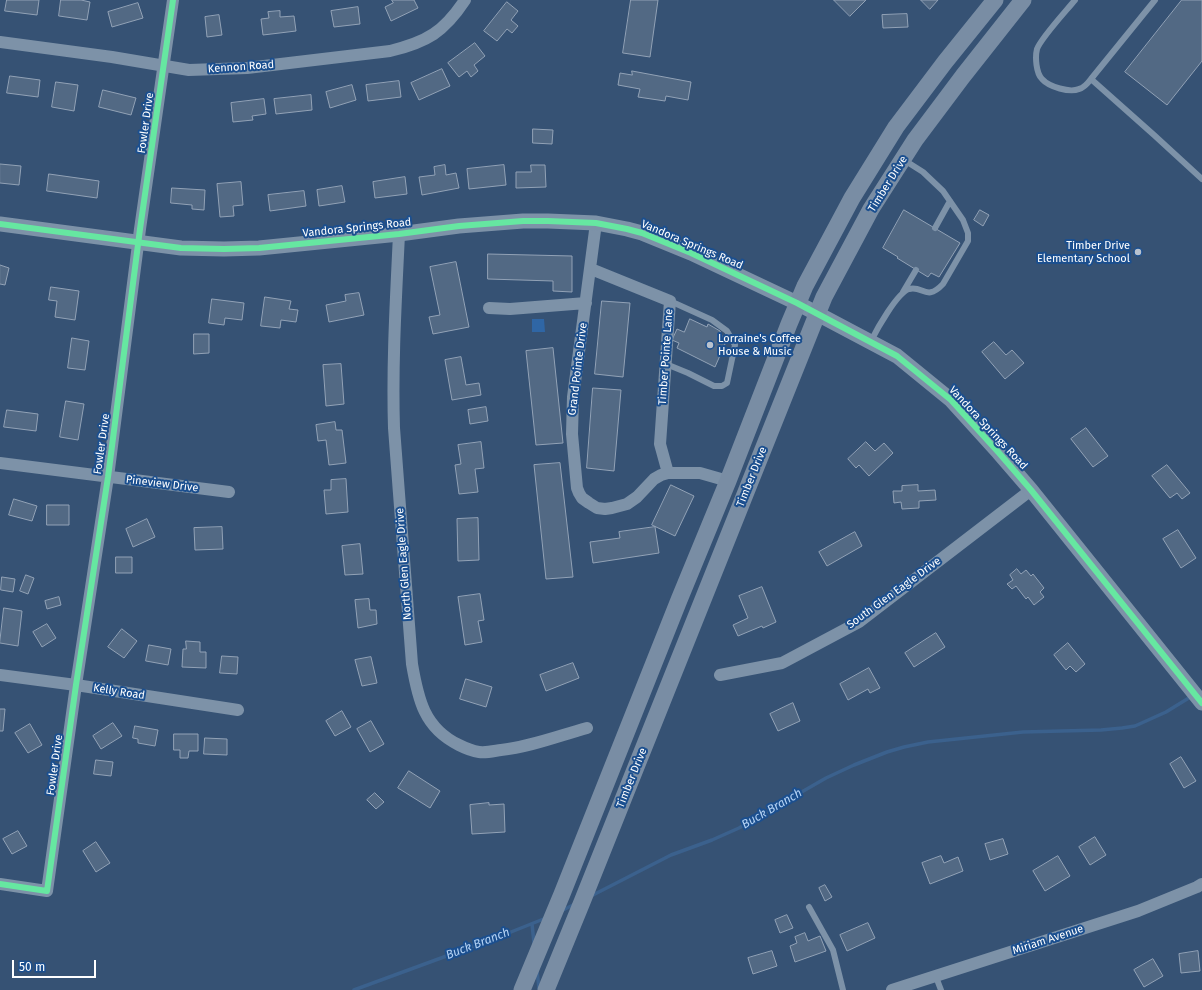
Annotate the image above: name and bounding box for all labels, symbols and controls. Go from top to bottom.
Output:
street label: Kennon Road [207,58,275,76]
street label: Fowler Drive [135,92,157,154]
street label: Timber Drive [866,153,910,215]
street label: Vandora Springs Road [302,216,412,240]
street label: Vandora Springs Road [639,218,745,272]
place label: Timber Drive Elementary School [1037,239,1130,265]
marker: Timber Drive Elementary School [1133,247,1143,257]
street label: Timber Pointe Lane [656,308,676,406]
street label: Grand Pointe Drive [566,322,590,416]
place label: Lorraine's Coffee House & Music [718,332,801,358]
marker: Lorraine's Coffee House & Music [705,340,715,350]
street label: Vandora Springs Road [946,384,1030,472]
street label: Fowler Drive [91,413,113,475]
street label: Timber Drive [734,445,770,509]
street label: Pineview Drive [125,473,199,495]
street label: North Glen Eagle Drive [394,508,414,620]
street label: South Glen Eagle Drive [844,554,944,632]
street label: Kelly Road [92,681,146,703]
street label: Fowler Drive [44,734,66,796]
street label: Timber Drive [614,746,650,810]
water label: Buck Branch [739,786,805,832]
street label: Miriam Avenue [1011,922,1085,958]
water label: Buck Branch [444,925,512,963]
scale bar [14,952,98,978]
text: 50 m [19,960,45,974]

